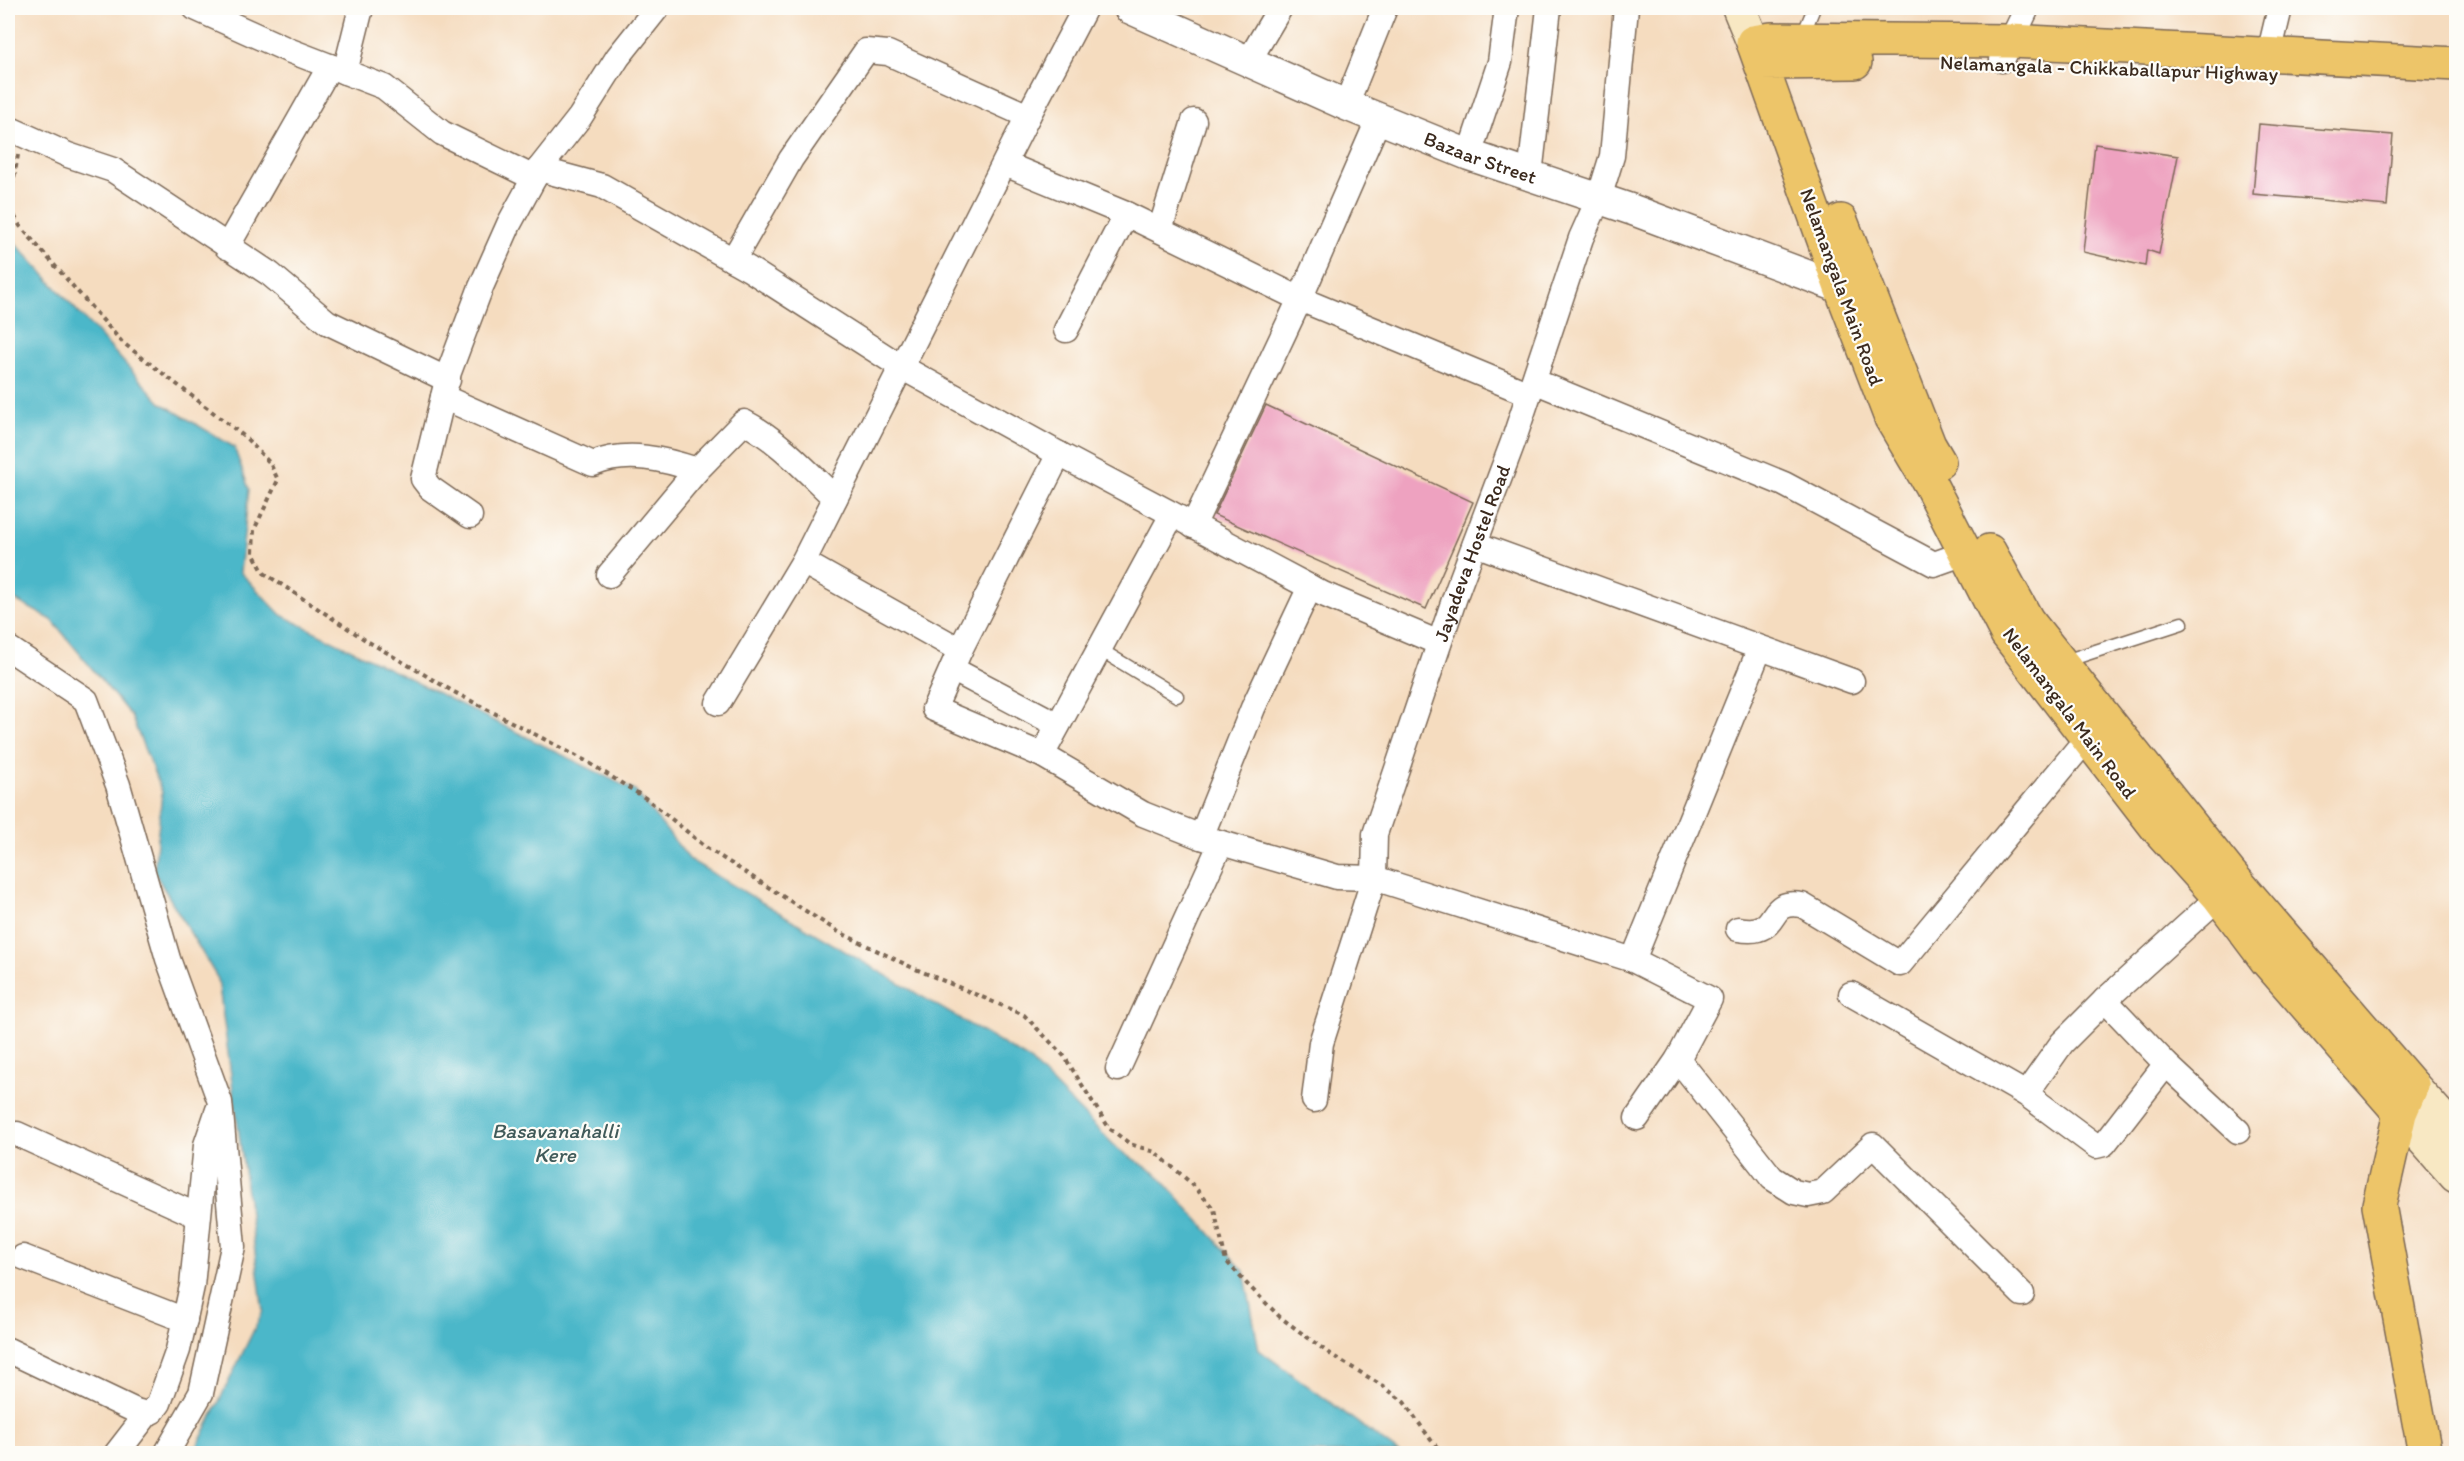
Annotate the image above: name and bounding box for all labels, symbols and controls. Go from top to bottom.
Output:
street label: Nelamangala - Chikkaballapur Highway [1940,50,2279,86]
street label: Bazaar Street [1420,126,1540,189]
street label: Nelamangala Main Road [1795,185,1889,389]
street label: Jayadeva Hostel Road [1429,461,1515,645]
street label: Nelamangala Main Road [1998,623,2142,803]
water label: Basavanahalli Kere [492,1118,621,1167]

